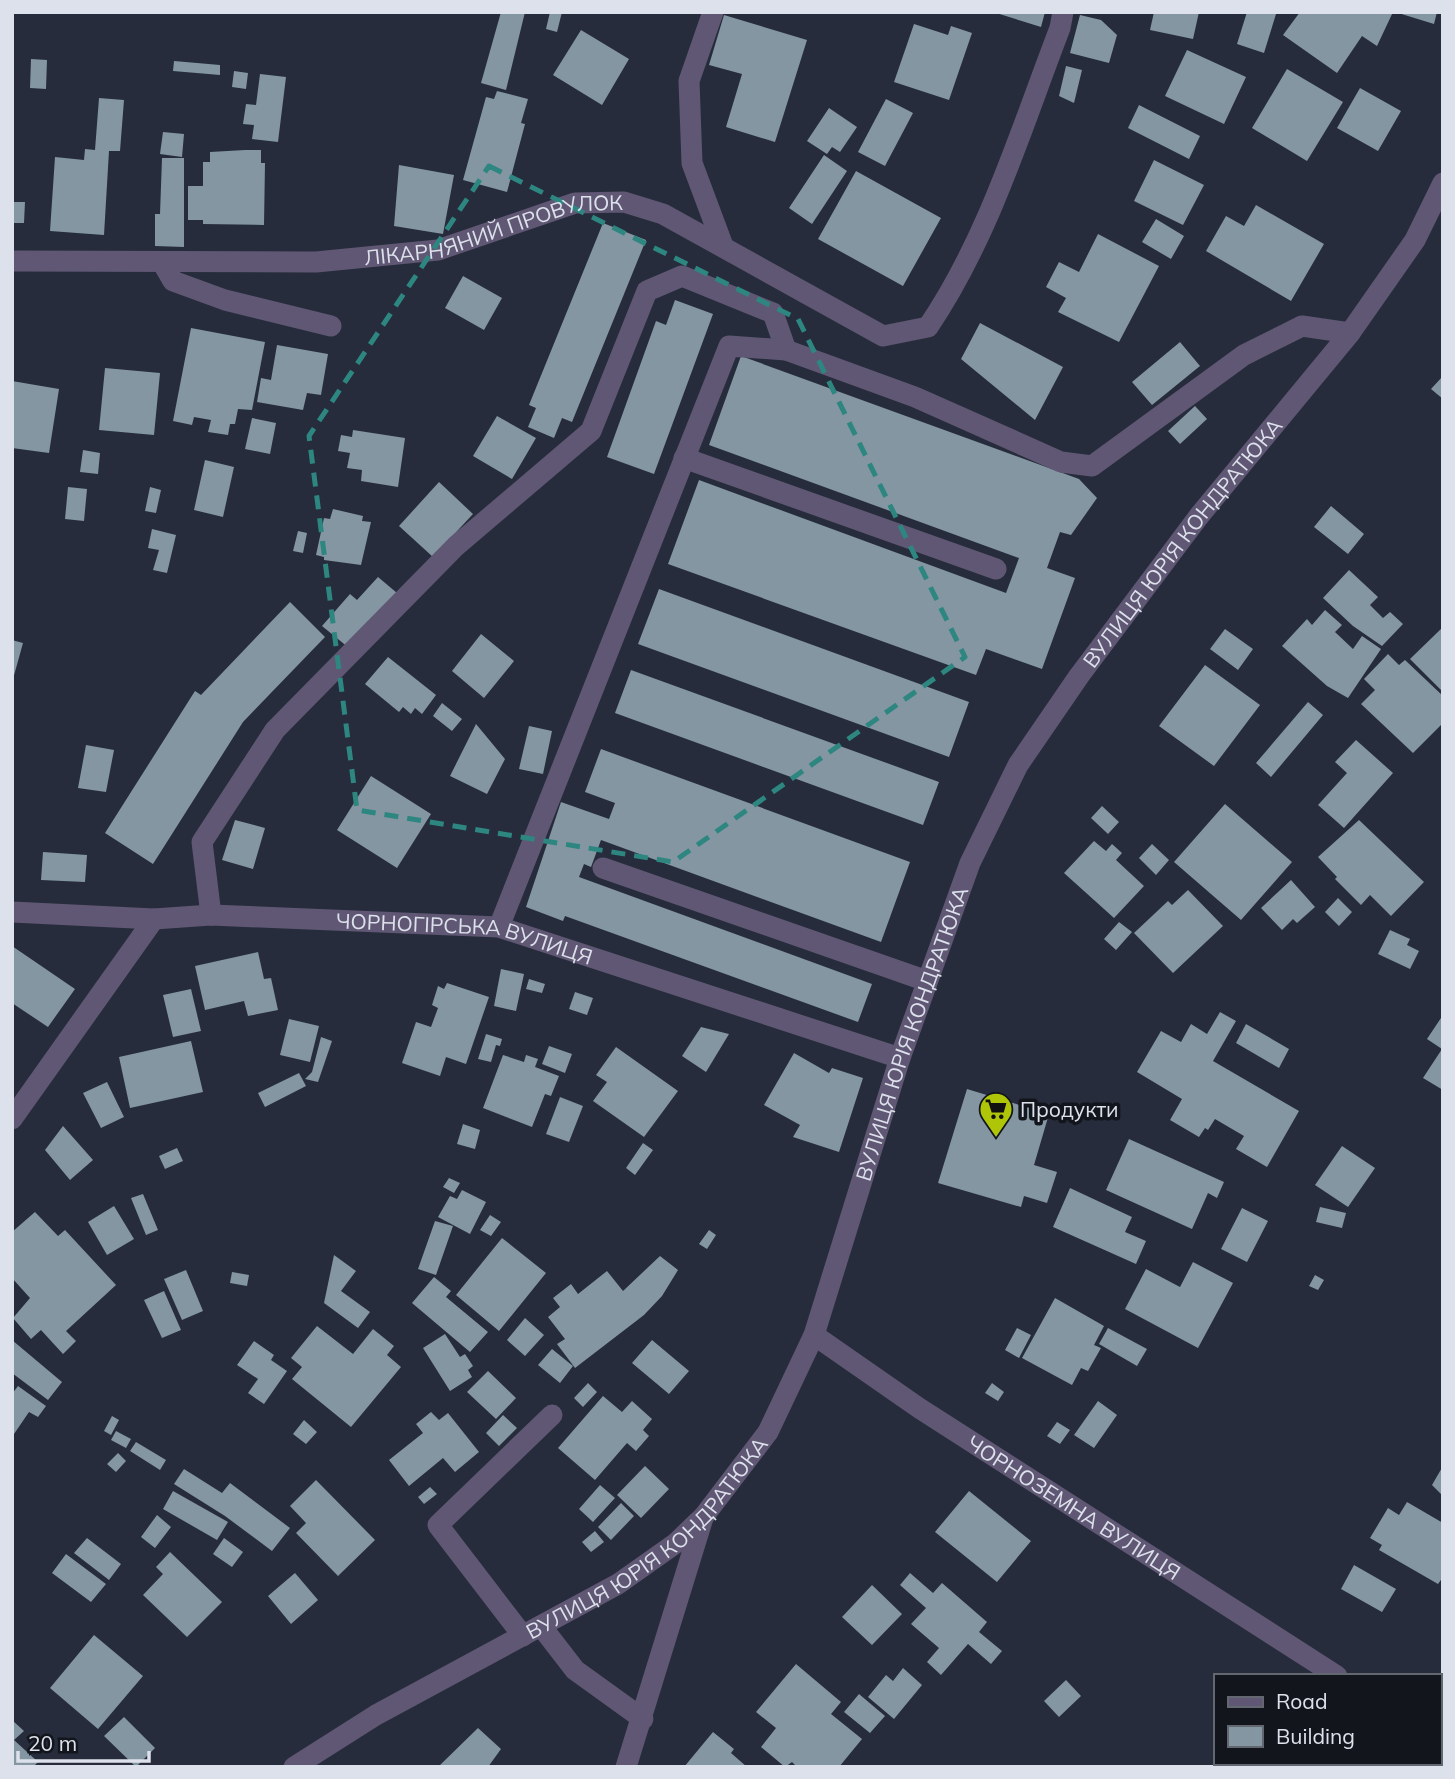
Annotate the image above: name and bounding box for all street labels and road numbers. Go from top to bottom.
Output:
street label: ЛІКАРНЯНИЙ ПРОВУЛОК [363,189,623,270]
street label: ВУЛИЦЯ ЮРІЯ КОНДРАТЮКА [1077,412,1288,673]
street label: ВУЛИЦЯ ЮРІЯ КОНДРАТЮКА [850,882,974,1184]
street label: ЧОРНОГІРСЬКА ВУЛИЦЯ [336,907,596,970]
street label: ЧОРНОЗЕМНА ВУЛИЦЯ [962,1429,1186,1585]
street label: ВУЛИЦЯ ЮРІЯ КОНДРАТЮКА [521,1431,773,1644]

